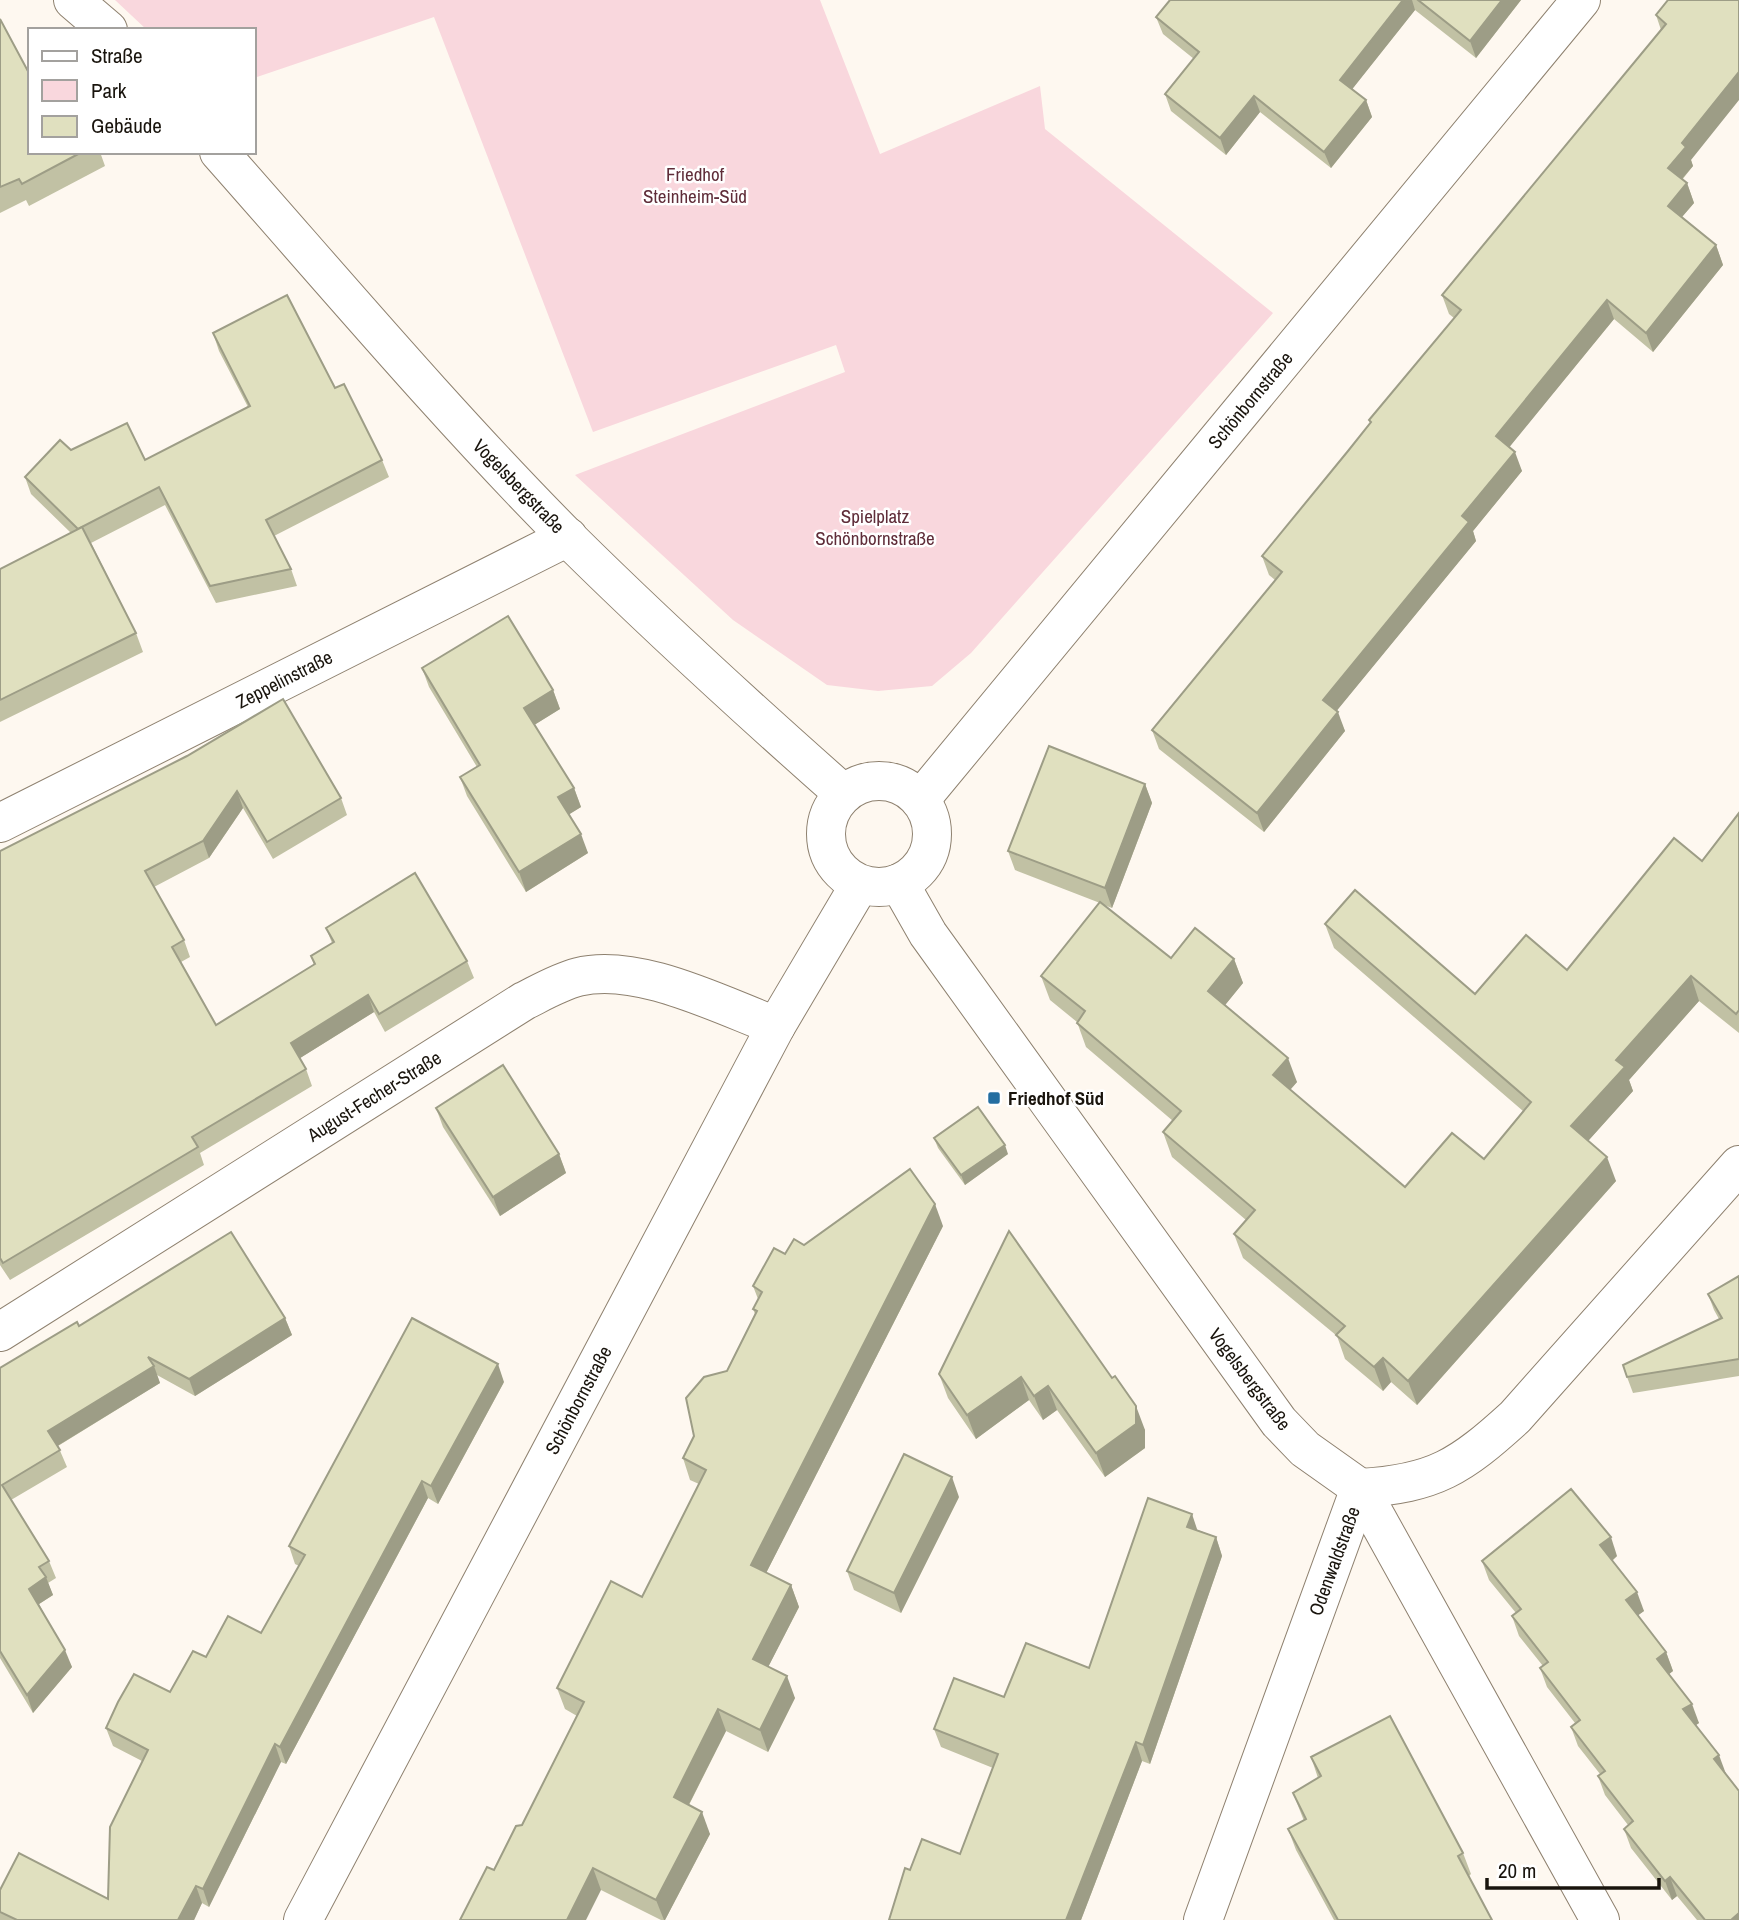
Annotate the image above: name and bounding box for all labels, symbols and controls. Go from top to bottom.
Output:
legend [28,28,256,154]
text: Straße [91,41,143,70]
text: Park [91,76,127,105]
text: Gebäude [91,111,162,140]
park label: Friedhof Steinheim-Süd [643,161,747,209]
street label: Schönbornstraße [1202,346,1298,454]
street label: Vogelsbergstraße [467,433,571,539]
park label: Spielplatz Schönbornstraße [815,503,935,551]
street label: Zeppelinstraße [231,644,337,714]
street label: August-Fecher-Straße [301,1044,446,1148]
place label: Friedhof Süd [1008,1085,1104,1111]
marker: Friedhof Süd [986,1090,1002,1106]
street label: Vogelsbergstraße [1203,1322,1297,1436]
street label: Schönbornstraße [538,1341,618,1459]
street label: Odenwaldstraße [1302,1503,1366,1619]
scale bar [1487,1846,1658,1890]
text: 20 m [1498,1856,1536,1885]

